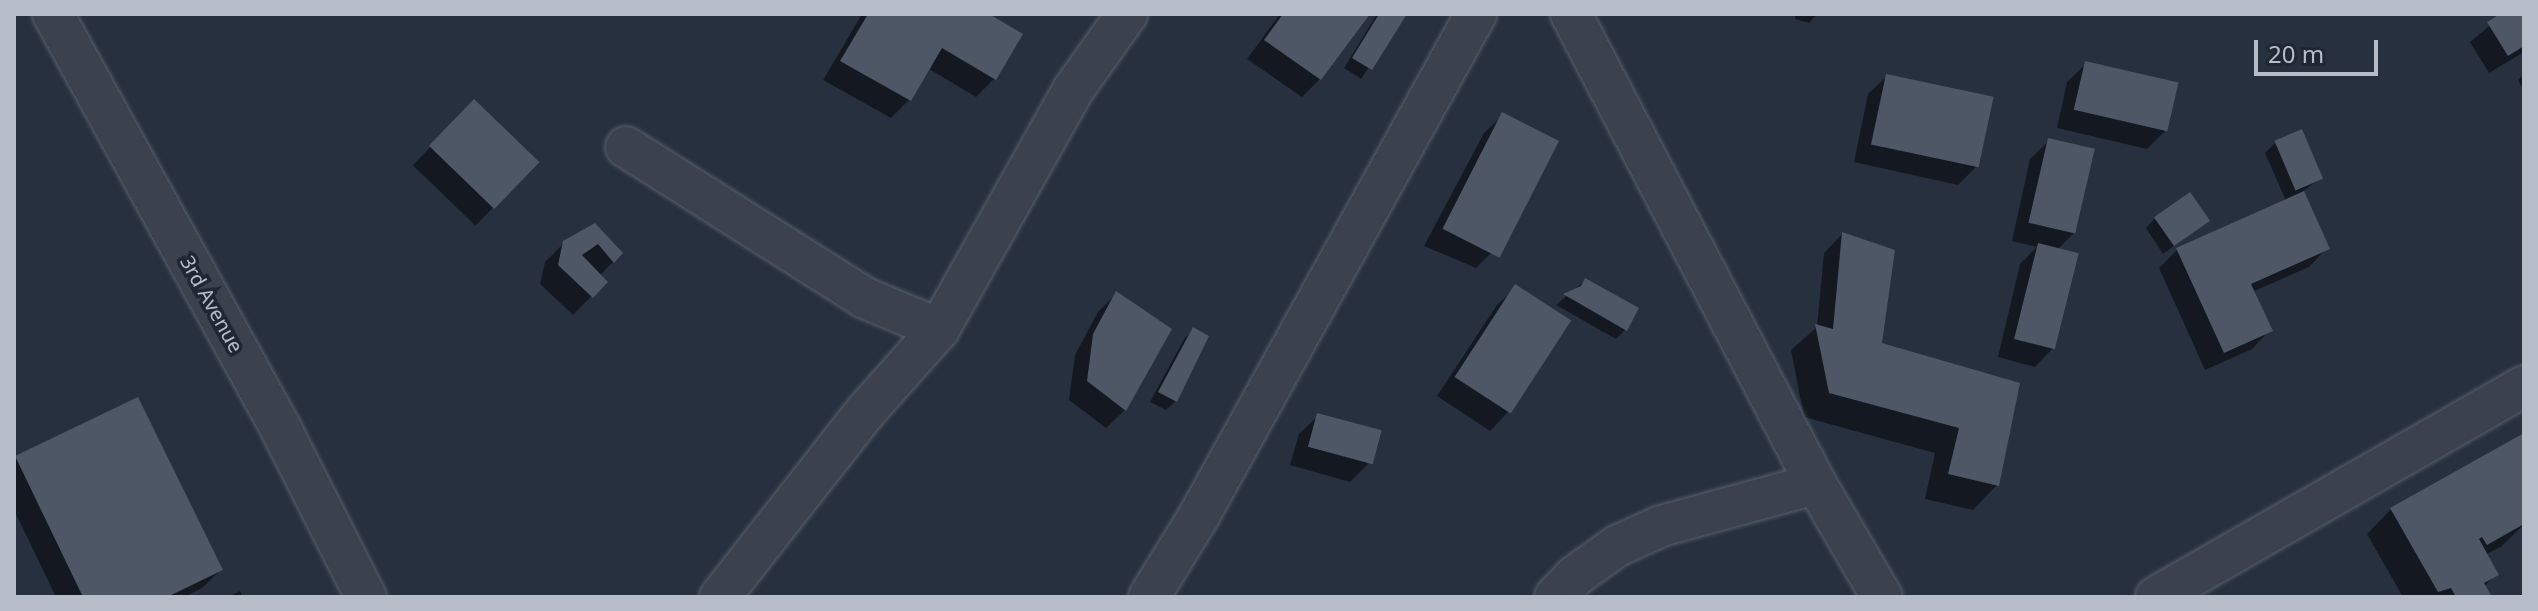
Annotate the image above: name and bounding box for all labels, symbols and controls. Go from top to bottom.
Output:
scale bar [2258,24,2382,74]
text: 20 m [2268,37,2324,70]
street label: 3rd Avenue [176,251,248,357]

